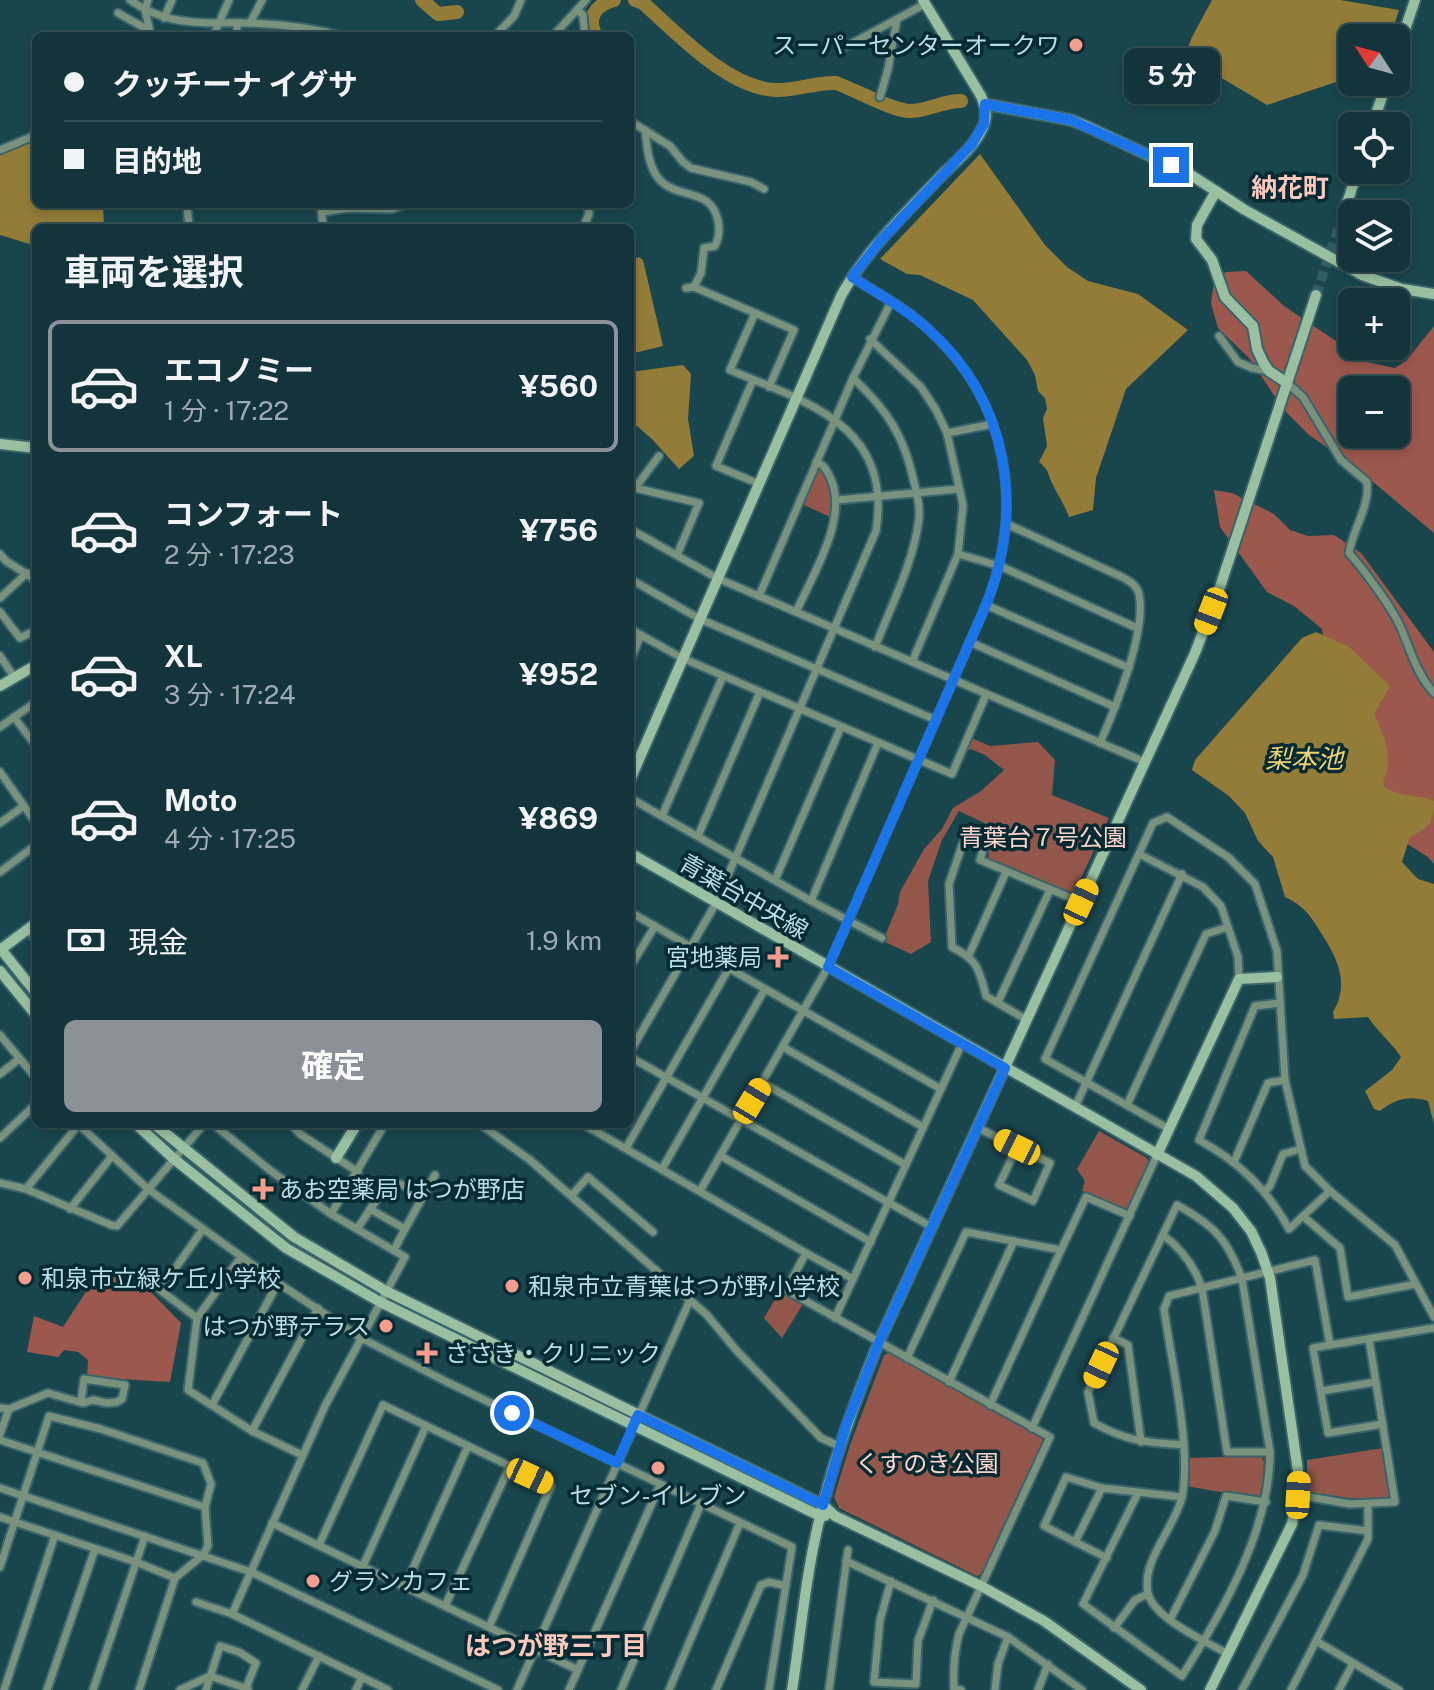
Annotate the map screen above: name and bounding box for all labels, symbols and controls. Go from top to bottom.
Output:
north arrow [1338,24,1410,96]
map controls [1338,24,1410,448]
place label: スーパーセンターオークワ [772,31,1060,59]
marker: スーパーセンターオークワ [1067,36,1085,54]
callout: 5 分 [1123,49,1219,105]
text: 5 分 [1147,60,1197,91]
text: クッチーナ イグサ [112,66,358,102]
button: locate [1338,112,1410,184]
text: 目的地 [112,143,202,179]
route end [1153,147,1189,183]
district label: 納花町 [1251,172,1329,203]
button: layers [1338,200,1410,272]
text: 車両を選択 [64,251,244,293]
button: + [1338,288,1410,360]
icon: car [68,350,140,422]
text: エコノミー [164,352,314,388]
text: ¥560 [519,368,598,404]
button: − [1338,376,1410,448]
text: 1 分 · 17:22 [164,395,289,426]
icon: car [68,494,140,566]
text: コンフォート [164,496,343,532]
text: ¥756 [519,512,598,548]
text: 2 分 · 17:23 [164,539,295,570]
car [1191,584,1231,638]
icon: car [68,638,140,710]
text: XL [164,638,203,674]
text: ¥952 [519,656,598,692]
text: 3 分 · 17:24 [164,679,296,710]
water label: 梨本池 [1265,743,1346,774]
icon: car [68,782,140,854]
text: Moto [164,782,237,818]
text: ¥869 [519,800,598,836]
text: 4 分 · 17:25 [164,823,296,854]
park label: 青葉台７号公園 [959,823,1127,851]
street label: 青葉台中央線 [675,848,813,944]
car [1060,875,1102,929]
icon: cash [64,918,108,962]
text: 現金 [128,924,188,960]
text: 1.9 km [526,925,602,956]
place label: 宮地薬局 [666,943,762,971]
marker: 宮地薬局 [769,948,787,966]
button: 確定 [64,1020,602,1112]
car [729,1074,775,1128]
car [990,1126,1044,1168]
place label: あお空薬局 はつが野店 [279,1175,525,1203]
marker: あお空薬局 はつが野店 [254,1180,272,1198]
place label: 和泉市立緑ケ丘小学校 [41,1264,281,1292]
marker: 和泉市立緑ケ丘小学校 [16,1269,34,1287]
place label: 和泉市立青葉はつが野小学校 [528,1272,840,1300]
marker: 和泉市立青葉はつが野小学校 [503,1277,521,1295]
place label: はつが野テラス [202,1312,370,1340]
marker: はつが野テラス [377,1317,395,1335]
car [1080,1338,1122,1392]
place label: ささき・クリニック [445,1339,661,1367]
marker: ささき・クリニック [416,1342,438,1364]
route start [494,1395,530,1431]
park label: くすのき公園 [855,1449,999,1477]
car [503,1455,557,1497]
marker: セブン-イレブン [649,1459,667,1477]
car [1285,1470,1311,1520]
place label: セブン-イレブン [569,1481,747,1509]
place label: グランカフェ [329,1567,473,1595]
marker: グランカフェ [304,1572,322,1590]
district label: はつが野三丁目 [465,1630,647,1661]

